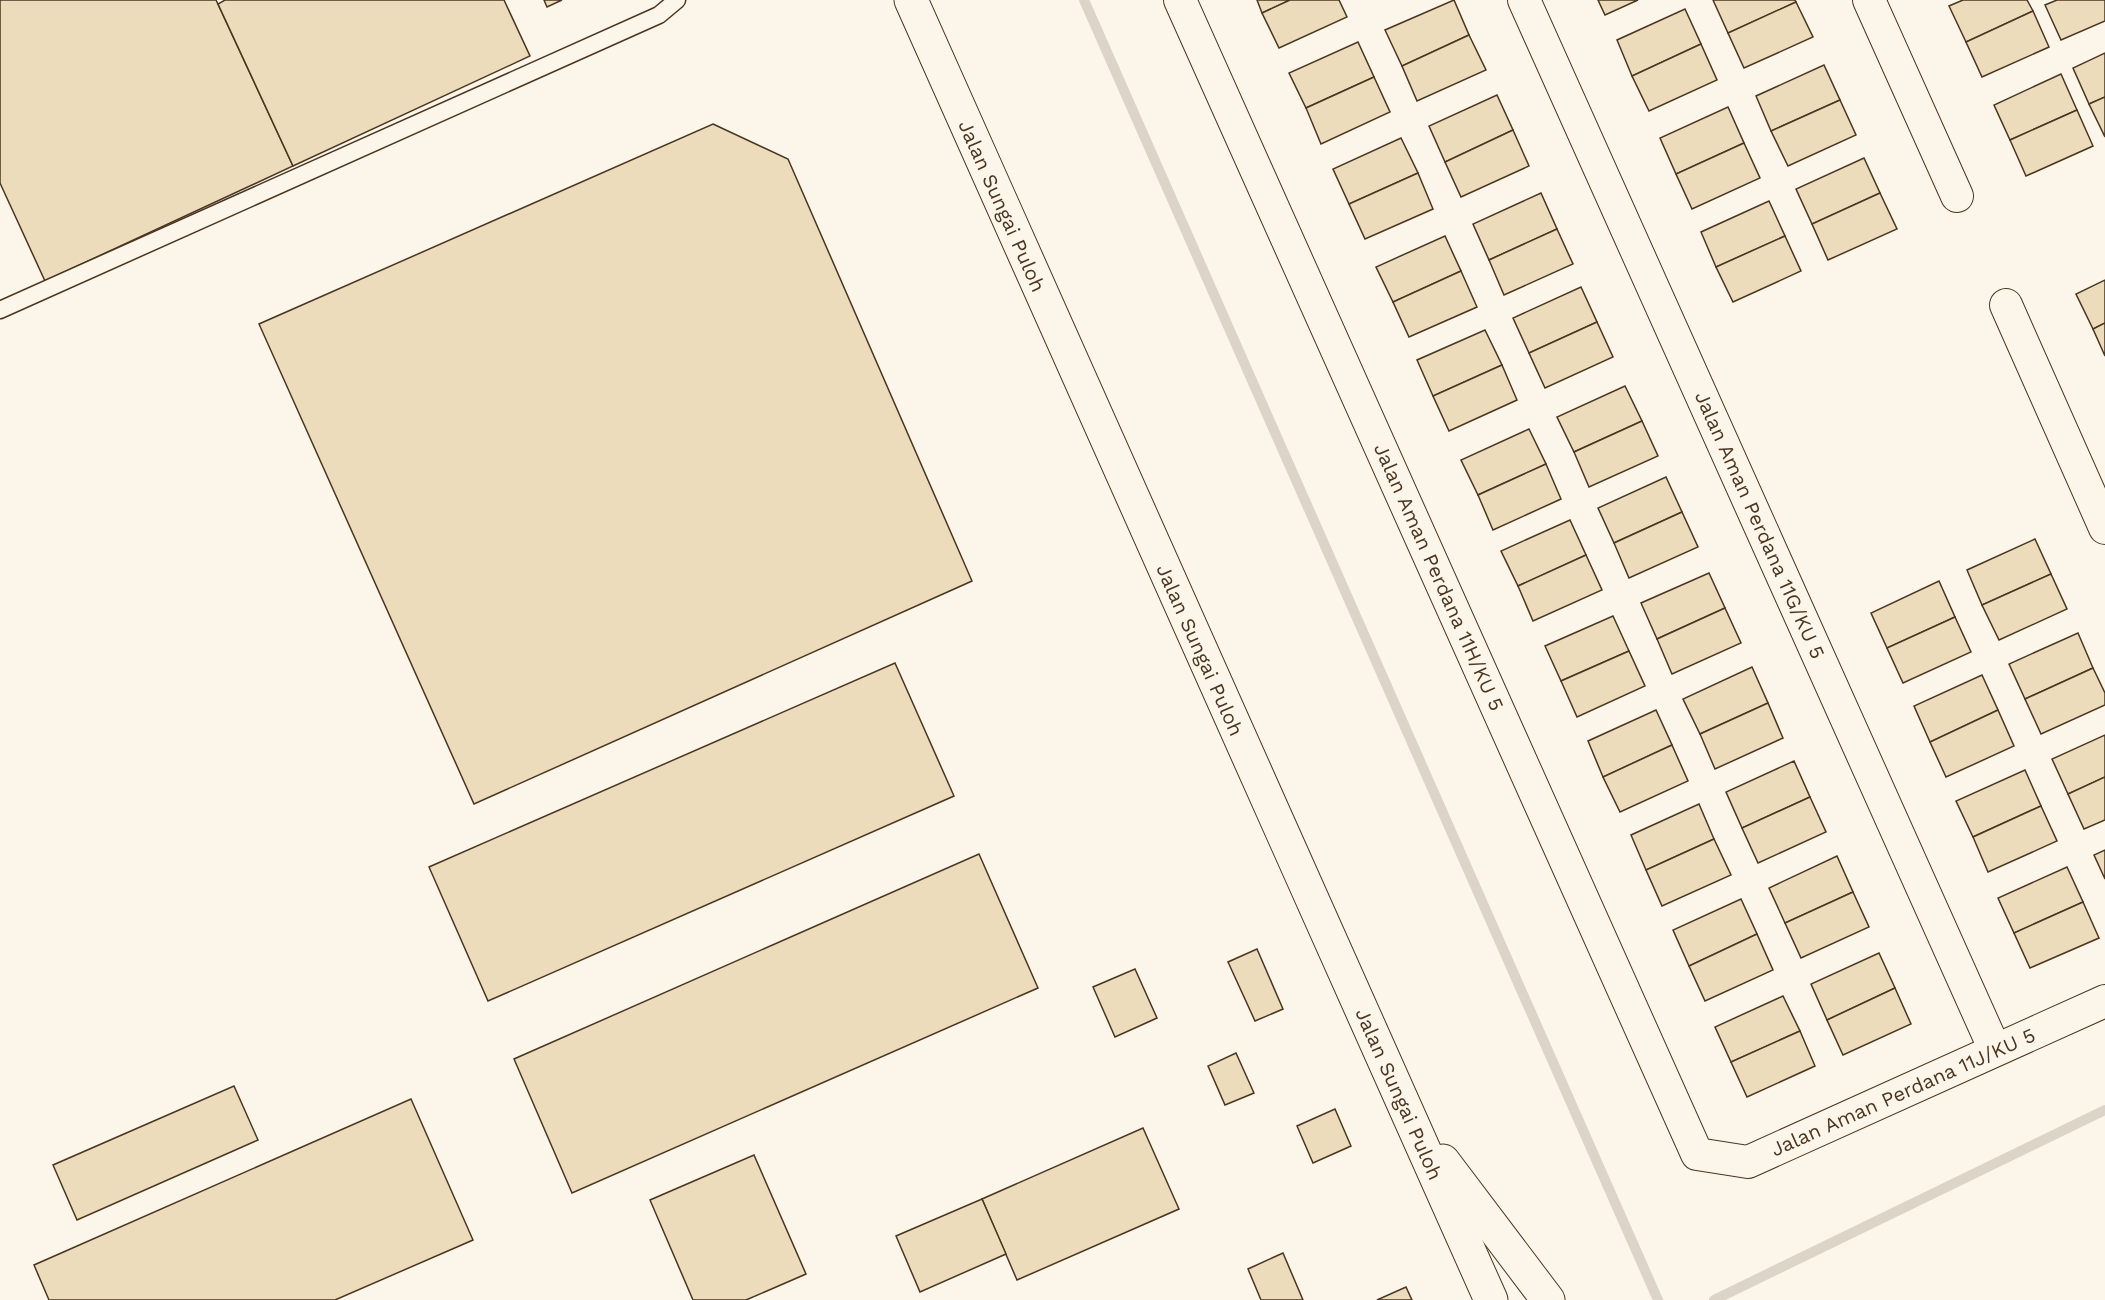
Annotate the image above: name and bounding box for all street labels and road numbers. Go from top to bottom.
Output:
street label: Jalan Sungai Puloh [953,116,1051,296]
street label: Jalan Aman Perdana 11G/KU 5 [1690,387,1830,663]
street label: Jalan Aman Perdana 11H/KU 5 [1369,440,1509,714]
street label: Jalan Sungai Puloh [1151,560,1249,740]
street label: Jalan Sungai Puloh [1350,1004,1448,1184]
street label: Jalan Aman Perdana 11J/KU 5 [1767,1023,2039,1161]

